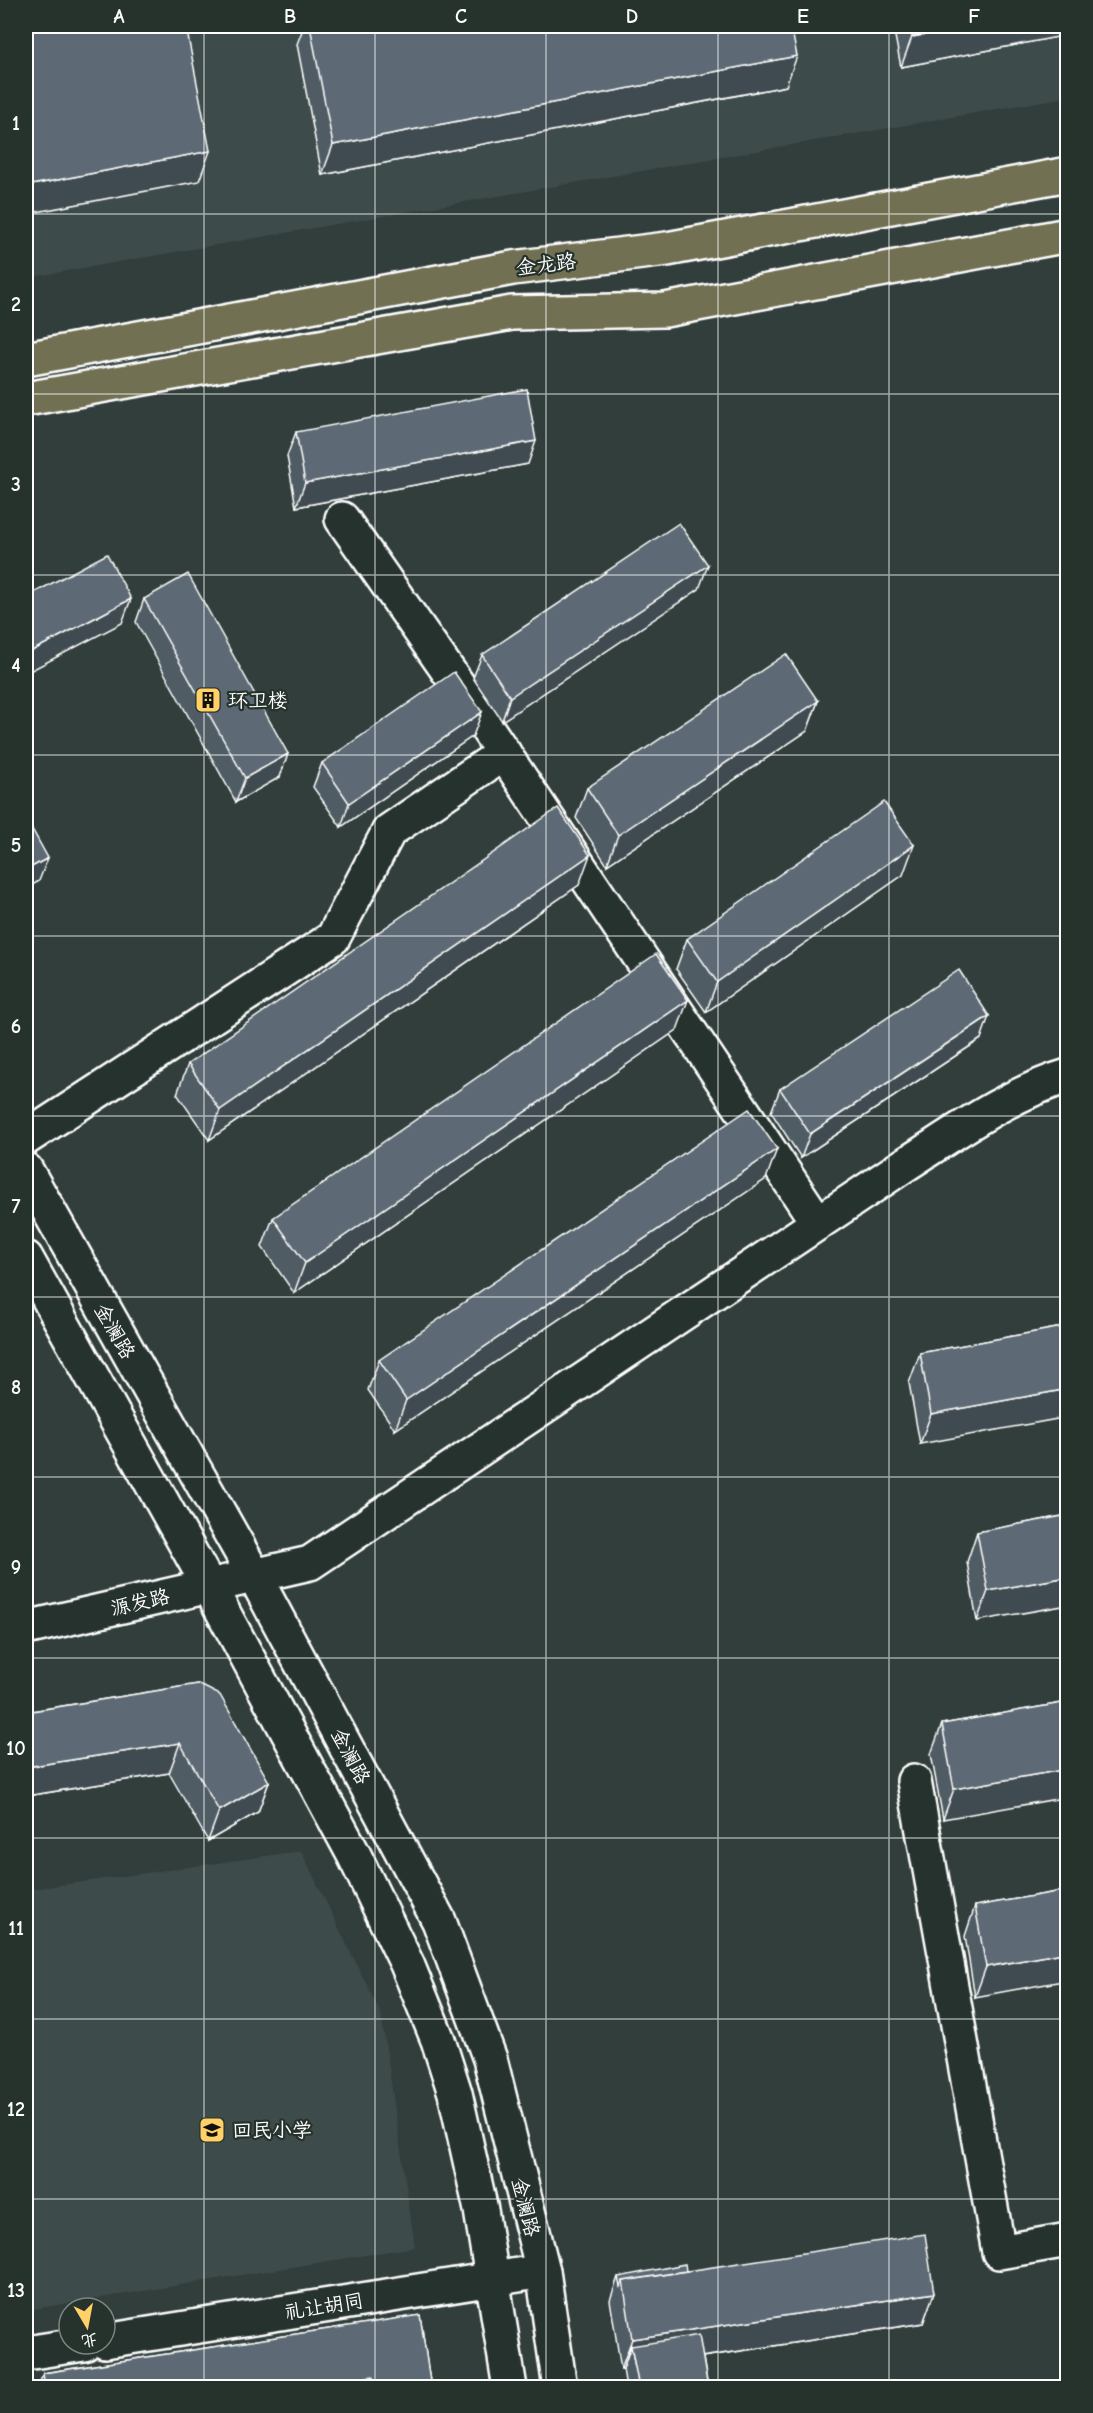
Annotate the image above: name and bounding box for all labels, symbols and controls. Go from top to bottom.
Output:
text: A [113,5,125,28]
text: B [284,5,296,28]
text: C [455,5,467,28]
text: D [626,5,638,28]
text: E [797,5,809,28]
text: F [968,5,980,28]
text: 1 [12,112,20,135]
street label: 金龙路 [515,249,578,280]
text: 2 [11,293,21,316]
text: 3 [11,473,21,496]
text: 4 [11,654,21,677]
building icon: 环卫楼 [193,685,223,715]
place label: 环卫楼 [228,689,288,712]
text: 5 [11,834,21,857]
text: 6 [11,1015,21,1038]
text: 7 [12,1195,21,1218]
street label: 金澜路 [90,1300,140,1364]
text: 8 [11,1376,21,1399]
text: 9 [11,1556,21,1579]
street label: 源发路 [108,1584,173,1620]
street label: 金澜路 [326,1724,375,1789]
text: 10 [6,1737,26,1760]
text: 11 [8,1917,24,1940]
text: 12 [7,2098,25,2121]
school or university icon: 回民小学 [197,2115,227,2145]
place label: 回民小学 [232,2119,312,2142]
street label: 金澜路 [507,2175,544,2240]
text: 13 [7,2279,25,2302]
street label: 礼让胡同 [283,2289,365,2324]
north arrow [57,2296,117,2356]
text: 北 [80,2330,99,2350]

